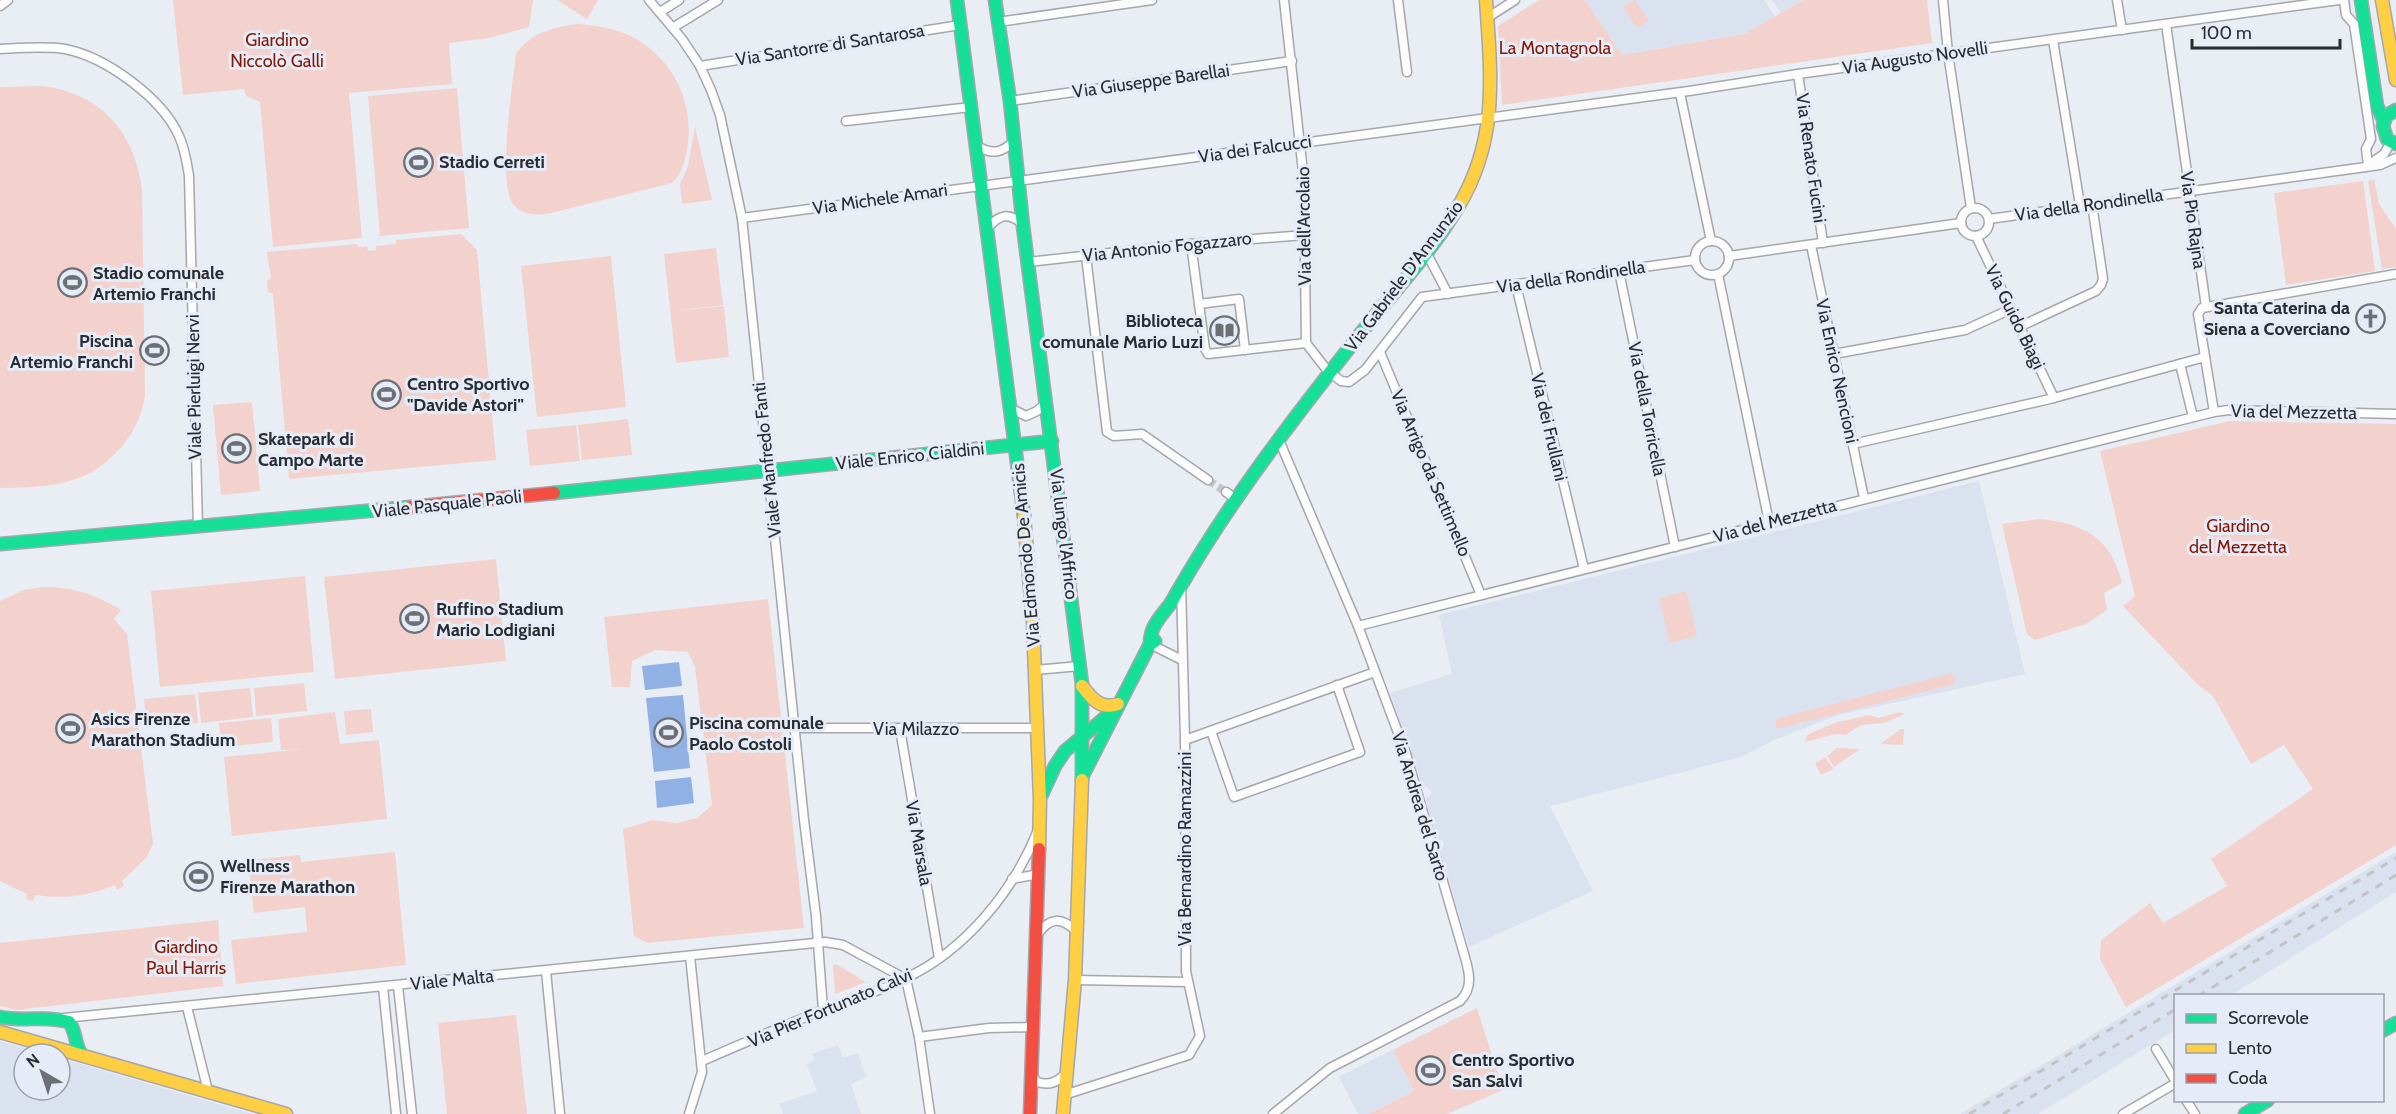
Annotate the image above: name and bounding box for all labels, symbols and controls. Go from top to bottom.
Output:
scale bar [2192,12,2340,50]
street label: Via Santorre di Santarosa [734,19,926,71]
text: 100 m [2201,22,2252,44]
park label: Giardino Niccolò Galli [230,29,324,72]
park label: La Montagnola [1499,37,1612,59]
street label: Via Augusto Novelli [1841,37,1989,79]
street label: Via Giuseppe Barellai [1071,59,1231,103]
street label: Via Renato Fucini [1791,92,1831,224]
street label: Via dei Falcucci [1197,130,1313,168]
sports icon: Stadio Cerreti [402,146,434,178]
place label: Stadio Cerreti [439,151,545,173]
street label: Via dell'Arcolaio [1292,166,1316,286]
street label: Via Pio Rajna [2175,170,2211,270]
street label: Via Michele Amari [811,179,949,219]
street label: Via della Rondinella [2014,184,2165,226]
street label: Via Gabriele D'Annunzio [1340,196,1468,356]
street label: Via Antonio Fogazzaro [1081,227,1253,267]
street label: Via della Rondinella [1496,256,1647,298]
street label: Via Guido Biagi [1980,261,2050,373]
place label: Stadio comunale Artemio Franchi [93,262,224,305]
sports icon: Stadio comunale Artemio Franchi [56,267,88,299]
street label: Via Enrico Nencioni [1811,297,1863,445]
place label: Santa Caterina da Siena a Coverciano [2204,297,2350,340]
church icon: Santa Caterina da Siena a Coverciano [2355,302,2387,334]
place label: Biblioteca comunale Mario Luzi [1042,310,1203,353]
street label: Viale Pierluigi Nervi [182,314,206,460]
library icon: Biblioteca comunale Mario Luzi [1208,315,1240,347]
place label: Piscina Artemio Franchi [10,330,133,373]
sports icon: Piscina Artemio Franchi [138,335,170,367]
street label: Via della Torricella [1623,340,1671,478]
street label: Via dei Frullani [1526,371,1572,483]
place label: Centro Sportivo "Davide Astori" [407,373,530,416]
sports icon: Centro Sportivo "Davide Astori" [370,378,402,410]
street label: Viale Manfredo Fanti [748,381,786,539]
street label: Via Arrigo da Settimello [1386,386,1476,560]
street label: Via del Mezzetta [2231,400,2358,424]
place label: Skatepark di Campo Marte [258,428,363,471]
sports icon: Skatepark di Campo Marte [221,433,253,465]
street label: Viale Enrico Cialdini [835,437,985,475]
street label: Via Edmondo De Amicis [1007,462,1045,648]
street label: Via lungo l'Affrico [1045,467,1083,601]
street label: Viale Pasquale Paoli [371,485,523,523]
street label: Via del Mezzetta [1711,494,1839,548]
park label: Giardino del Mezzetta [2189,515,2287,558]
place label: Ruffino Stadium Mario Lodigiani [436,598,564,641]
sports icon: Ruffino Stadium Mario Lodigiani [399,603,431,635]
place label: Asics Firenze Marathon Stadium [91,708,235,751]
place label: Piscina comunale Paolo Costoli [689,712,824,755]
sports icon: Asics Firenze Marathon Stadium [54,713,86,745]
sports icon: Piscina comunale Paolo Costoli [652,717,684,749]
street label: Via Milazzo [873,718,959,740]
street label: Via Andrea del Sarto [1387,729,1453,883]
street label: Via Bernardino Ramazzini [1174,752,1196,946]
street label: Via Marsala [901,799,937,888]
place label: Wellness Firenze Marathon [220,855,355,898]
sports icon: Wellness Firenze Marathon [183,860,215,892]
park label: Giardino Paul Harris [146,936,226,979]
street label: Via Pier Fortunato Calvi [745,964,915,1052]
street label: Viale Malta [409,965,495,995]
legend [2174,994,2384,1102]
text: Scorrevole [2228,1007,2309,1029]
text: Lento [2228,1037,2272,1059]
north arrow [12,1042,72,1102]
place label: Centro Sportivo San Salvi [1452,1049,1575,1092]
text: N [23,1050,43,1072]
sports icon: Centro Sportivo San Salvi [1415,1054,1447,1086]
text: Coda [2228,1067,2268,1089]

